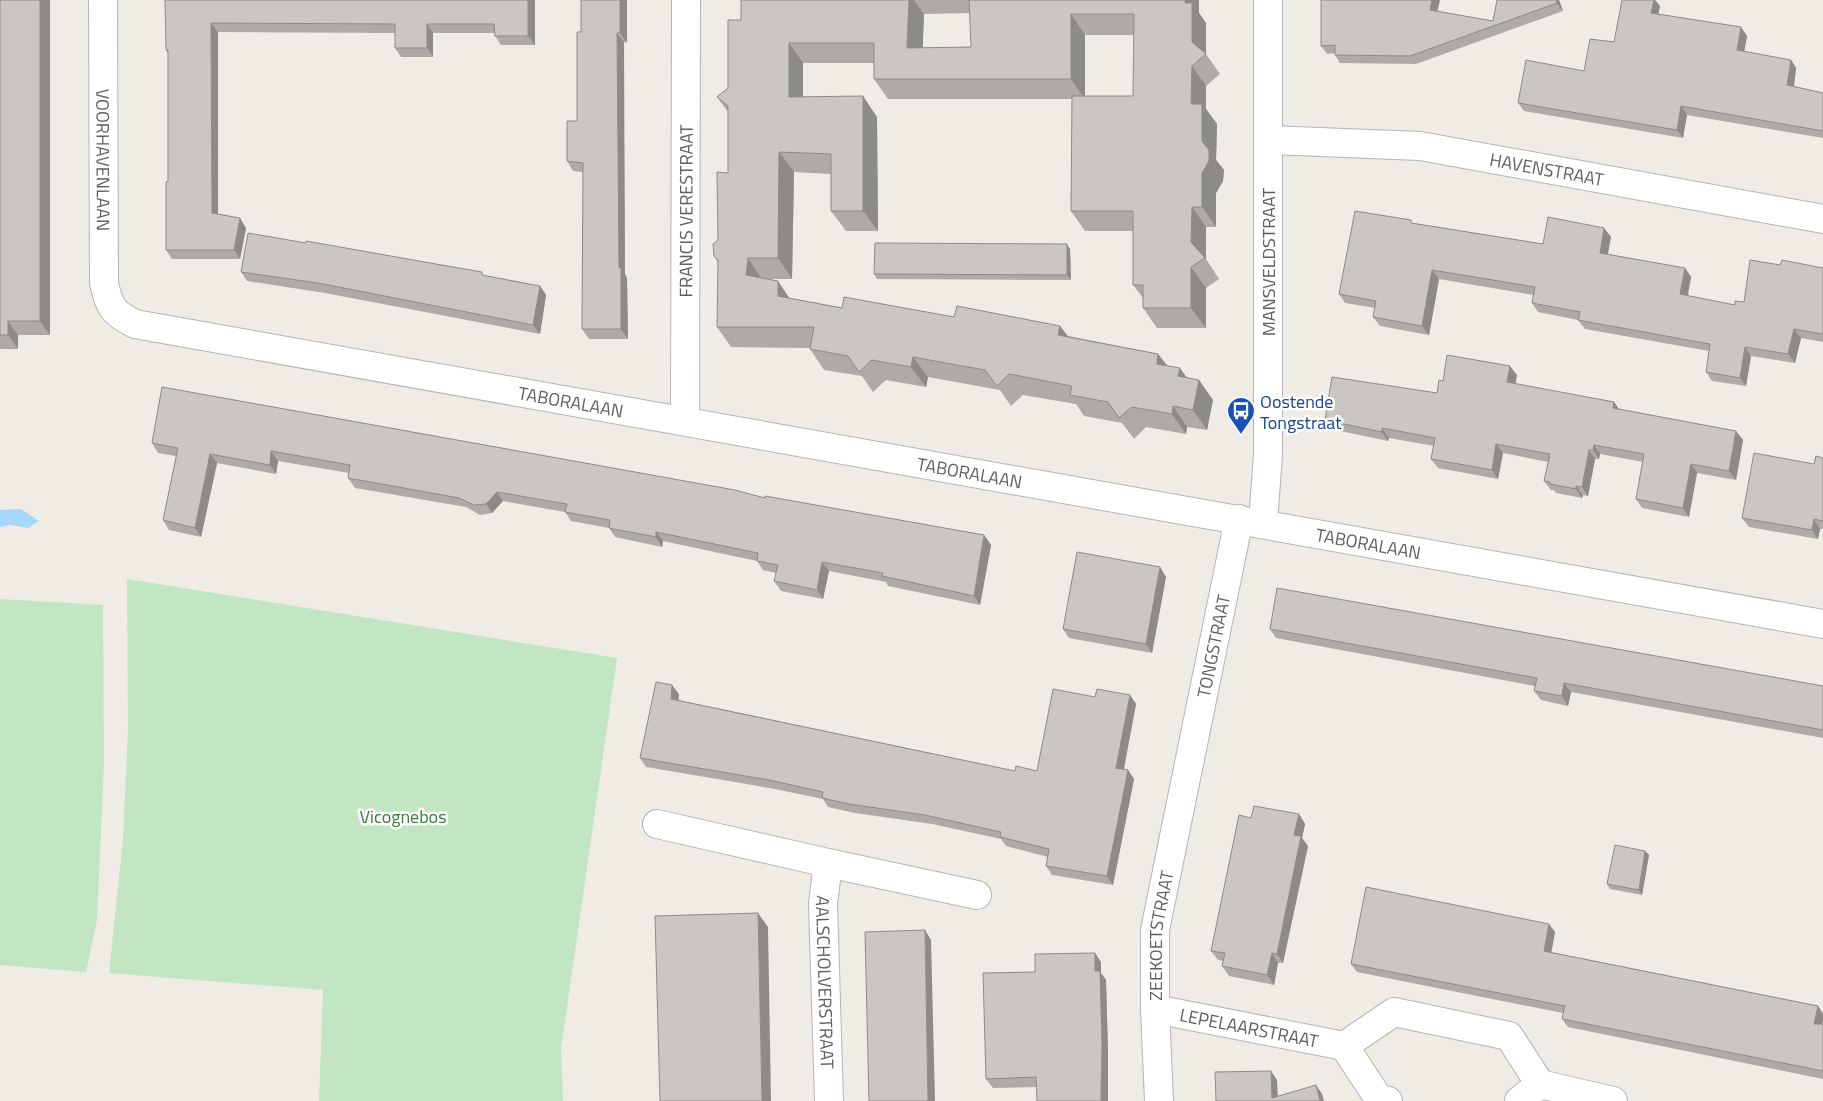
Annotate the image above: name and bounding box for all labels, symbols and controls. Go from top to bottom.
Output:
street label: VOORHAVENLAAN [90,89,117,231]
street label: FRANCIS VERESTRAAT [672,124,699,298]
street label: HAVENSTRAAT [1488,145,1606,193]
street label: MANSVELDSTRAAT [1255,187,1282,336]
street label: TABORALAAN [516,379,626,424]
place label: Oostende Tongstraat [1260,388,1342,436]
bus stop icon: Oostende Tongstraat [1226,396,1256,435]
street label: TABORALAAN [915,450,1024,495]
street label: TABORALAAN [1314,521,1423,566]
street label: TONGSTRAAT [1189,592,1237,700]
park label: Vicognebos [359,803,447,830]
street label: ZEEKOETSTRAAT [1142,868,1180,1001]
street label: AALSCHOLVERSTRAAT [809,894,842,1070]
street label: LEPELAARSTRAAT [1178,1001,1321,1054]

